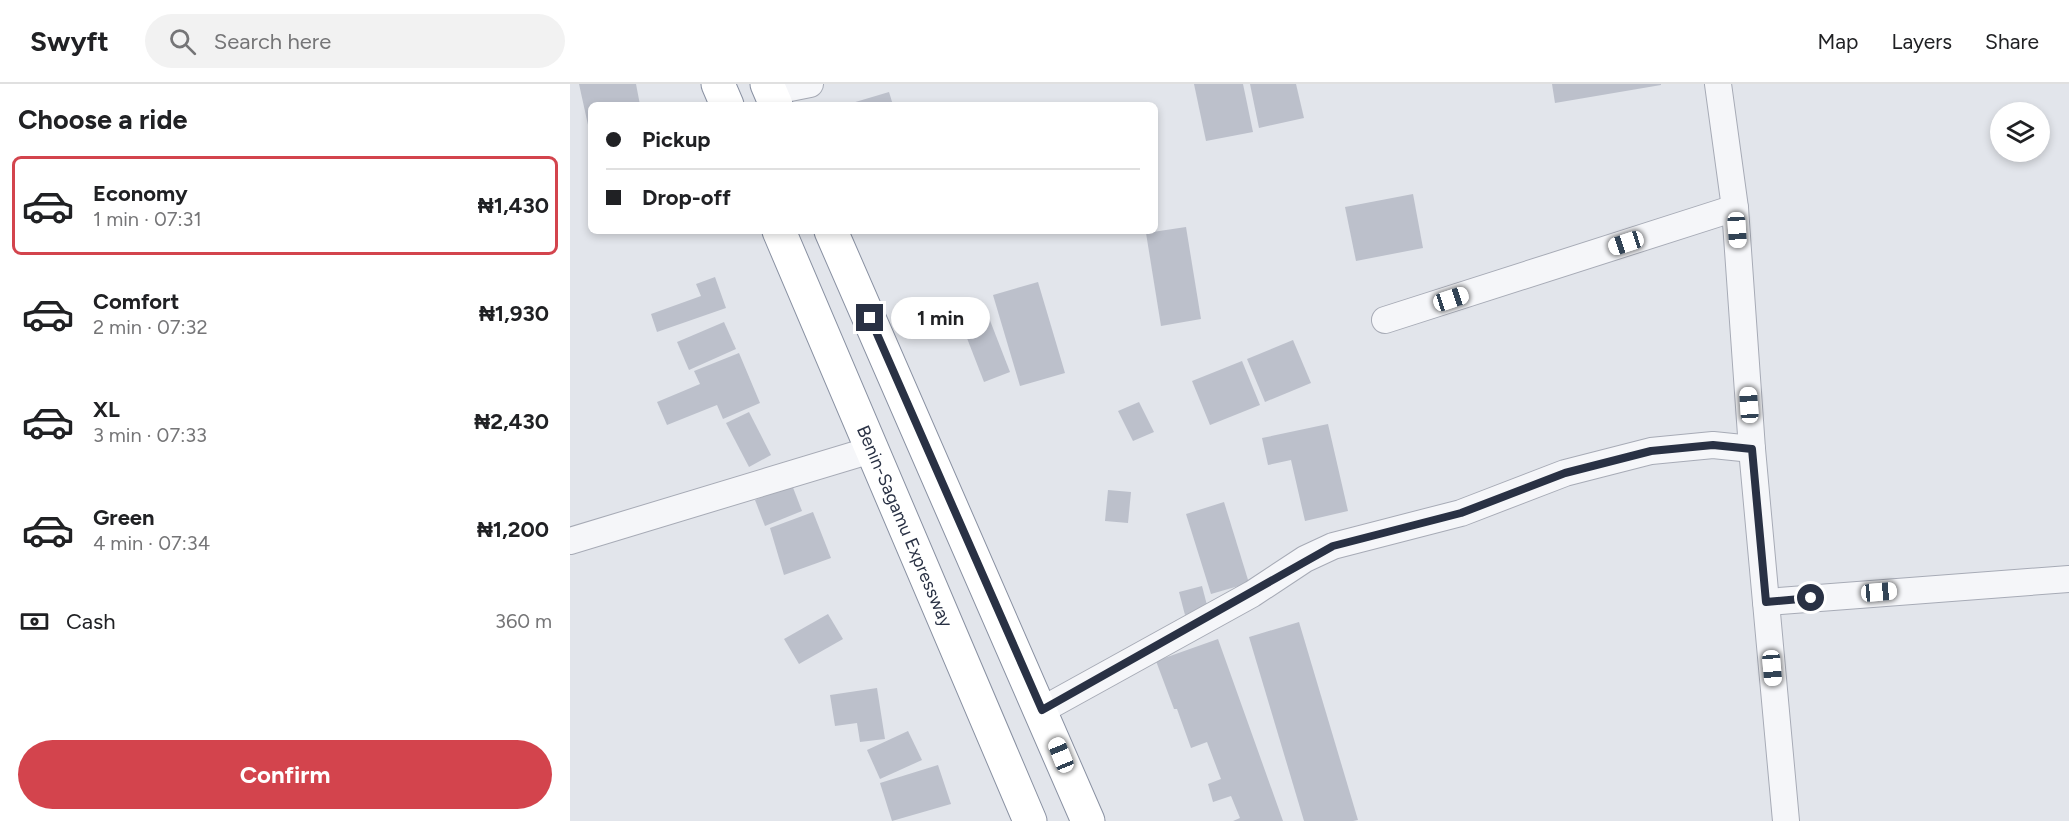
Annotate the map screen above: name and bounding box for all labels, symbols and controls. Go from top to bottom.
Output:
search box [145,14,565,68]
text: Swyft [30,24,109,58]
icon: search [166,25,199,58]
text: Search here [214,28,331,55]
text: Map [1818,29,1858,54]
text: Layers [1891,29,1952,54]
text: Share [1985,29,2039,54]
map controls [1990,102,2050,162]
button: layers [1990,102,2050,162]
text: Choose a ride [18,103,187,136]
text: Pickup [642,126,711,153]
icon: car [21,179,75,233]
text: Economy [93,180,188,207]
text: Drop-off [642,184,731,211]
text: ₦1,430 [478,192,549,219]
text: 1 min · 07:31 [93,207,202,231]
car [1727,211,1747,249]
car [1606,229,1646,257]
car [1431,285,1471,313]
icon: car [21,287,75,341]
text: Comfort [93,288,179,315]
callout: 1 min [891,297,990,339]
text: ₦1,930 [479,300,549,327]
route end [856,304,883,331]
text: 1 min [917,306,964,330]
text: 2 min · 07:32 [93,315,208,339]
car [1739,386,1759,424]
icon: car [21,395,75,449]
text: XL [93,396,120,423]
text: ₦2,430 [474,408,549,435]
street label: Benin-Sagamu Expressway [852,422,958,631]
text: 3 min · 07:33 [93,423,207,447]
icon: car [21,503,75,557]
text: Green [93,504,155,531]
text: ₦1,200 [477,516,549,543]
text: 4 min · 07:34 [93,531,210,555]
car [1860,581,1898,603]
route start [1797,584,1824,611]
icon: cash [18,605,51,638]
text: Cash [66,608,116,635]
text: 360 m [495,609,552,633]
car [1761,649,1783,687]
car [1046,735,1076,775]
button: Confirm [18,740,552,809]

